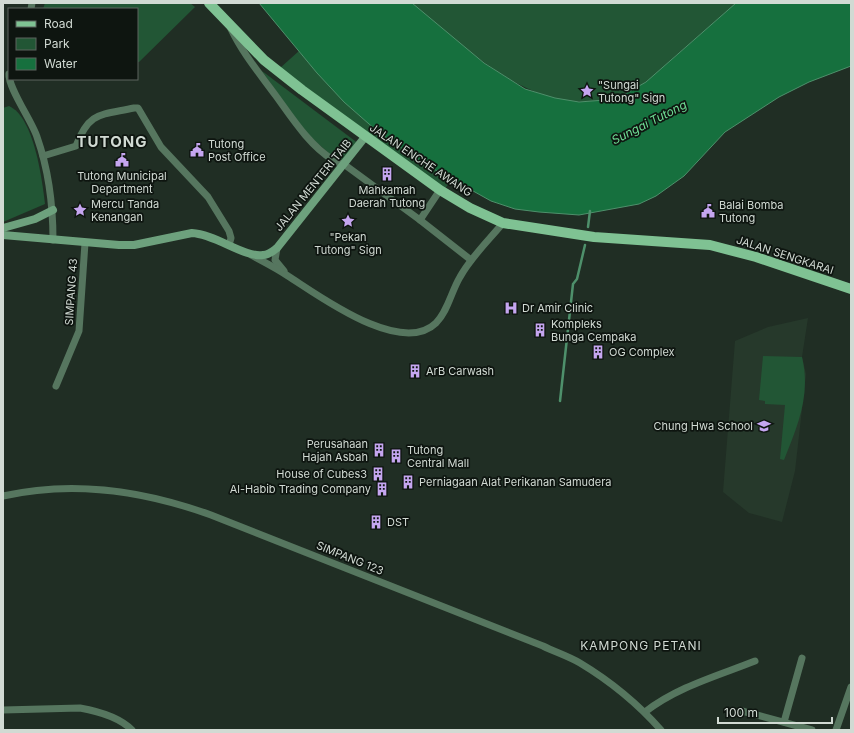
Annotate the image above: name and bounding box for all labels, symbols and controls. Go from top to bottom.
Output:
legend [8,8,138,80]
text: Road [44,16,73,31]
text: Park [44,36,70,51]
text: Water [44,56,78,71]
place label: "Sungai Tutong" Sign [598,78,665,105]
place icon: "Sungai Tutong" Sign [579,83,595,99]
water label: Sungai Tutong [609,97,689,147]
street label: JALAN ENCHE AWANG [367,120,475,200]
district label: TUTONG [77,132,147,151]
street label: JALAN MENTERI TAIB [272,136,354,234]
place label: Tutong Post Office [208,137,266,164]
public building icon: Tutong Post Office [189,142,205,158]
public building icon: Tutong Municipal Department [114,152,130,168]
building icon: Mahkamah Daerah Tutong [379,166,395,182]
place label: Tutong Municipal Department [77,169,167,196]
place label: Mahkamah Daerah Tutong [349,183,425,210]
place label: Mercu Tanda Kenangan [91,197,159,224]
place label: Balai Bomba Tutong [719,198,783,225]
place icon: Mercu Tanda Kenangan [72,202,88,218]
public building icon: Balai Bomba Tutong [700,203,716,219]
place icon: "Pekan Tutong" Sign [340,213,356,229]
place label: "Pekan Tutong" Sign [314,230,382,257]
street label: JALAN SENGKARAI [735,233,835,277]
street label: SIMPANG 43 [62,258,80,326]
hospital icon: Dr Amir Clinic [503,300,519,316]
place label: Dr Amir Clinic [522,301,593,315]
place label: Kompleks Bunga Cempaka [551,317,637,344]
building icon: Kompleks Bunga Cempaka [532,322,548,338]
building icon: OG Complex [590,344,606,360]
place label: OG Complex [609,345,675,359]
building icon: ArB Carwash [407,363,423,379]
place label: ArB Carwash [426,364,494,378]
school or university icon: Chung Hwa School [756,418,772,434]
place label: Chung Hwa School [653,419,753,433]
place label: Perusahaan Hajah Asbah [302,437,368,464]
building icon: Perusahaan Hajah Asbah [371,442,387,458]
place label: Tutong Central Mall [407,443,469,470]
building icon: Tutong Central Mall [388,448,404,464]
building icon: House of Cubes3 [370,466,386,482]
place label: House of Cubes3 [276,467,367,481]
building icon: Perniagaan Alat Perikanan Samudera [400,474,416,490]
place label: Perniagaan Alat Perikanan Samudera [419,475,612,489]
building icon: Al-Habib Trading Company [374,481,390,497]
place label: Al-Habib Trading Company [230,482,371,496]
building icon: DST [368,514,384,530]
place label: DST [387,515,409,529]
street label: SIMPANG 123 [314,538,386,578]
district label: KAMPONG PETANI [580,638,702,653]
scale bar [718,699,832,725]
text: 100 m [724,705,758,720]

